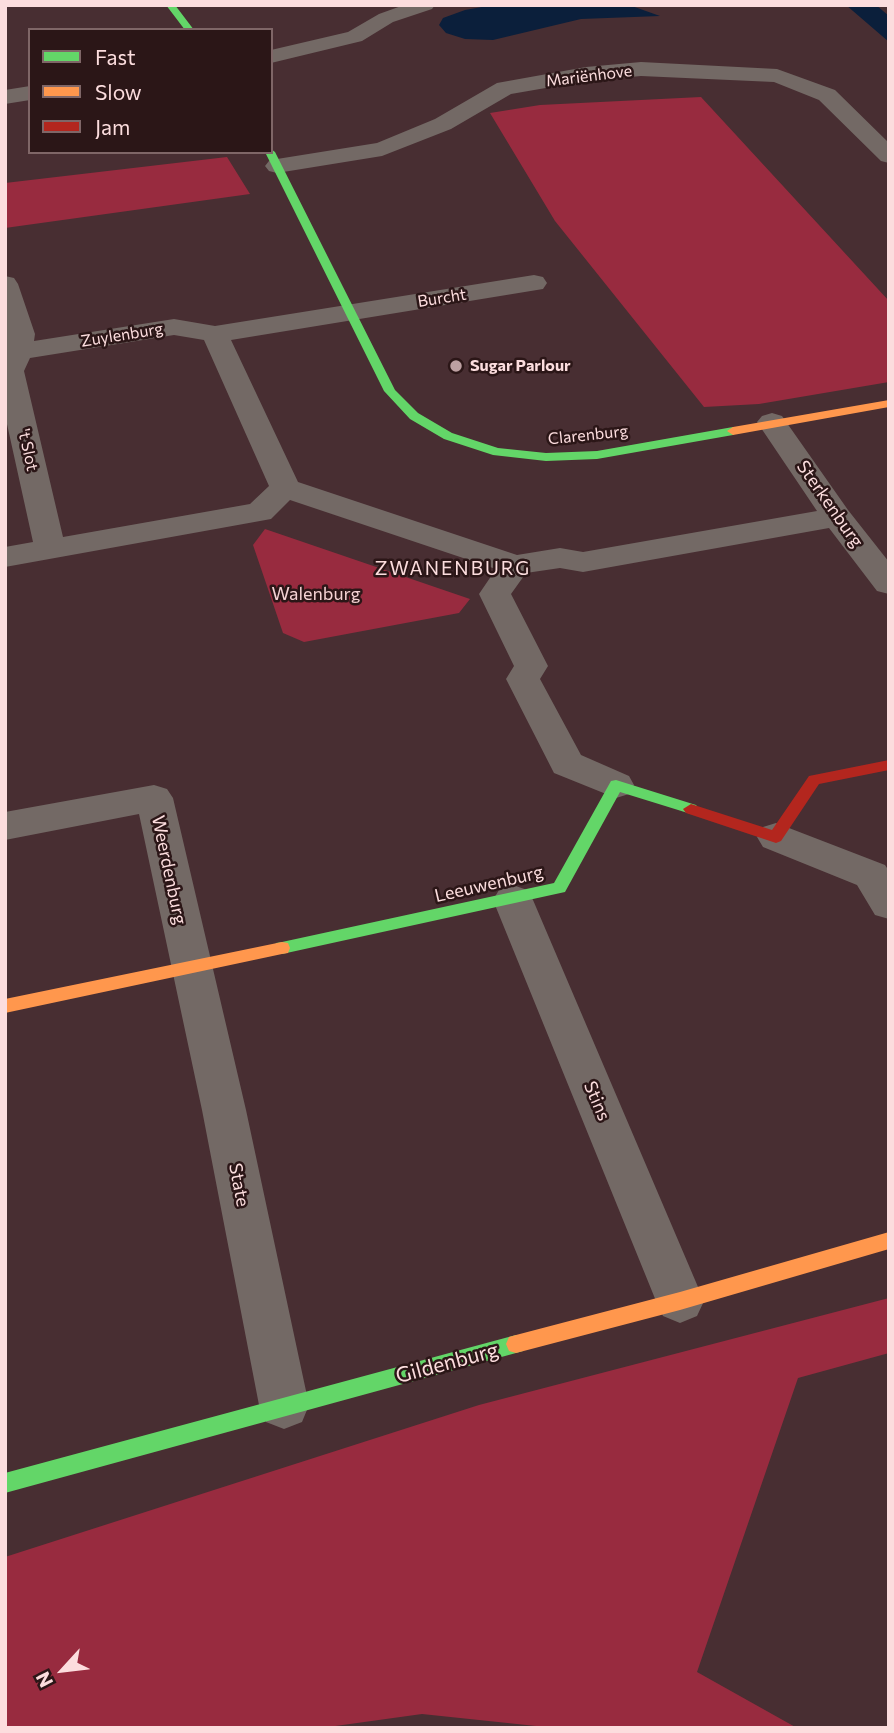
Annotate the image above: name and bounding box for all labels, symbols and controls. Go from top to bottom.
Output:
legend [28,28,273,154]
text: Fast [95,44,136,69]
street label: Mariënhove [545,61,633,91]
text: Slow [95,79,142,104]
text: Jam [95,114,130,139]
street label: Burcht [416,285,468,311]
street label: Zuylenburg [79,319,165,351]
place label: Sugar Parlour [470,356,571,376]
marker: Sugar Parlour [448,358,464,374]
street label: Clarenburg [547,421,629,449]
street label: 't Slot [14,427,42,473]
street label: Sterkenburg [792,456,868,552]
district label: ZWANENBURG [376,558,530,580]
park label: Walenburg [272,583,360,605]
street label: Weerdenburg [147,814,191,926]
street label: Leeuwenburg [433,861,545,907]
street label: Stins [579,1078,615,1124]
street label: State [224,1161,254,1209]
street label: Gildenburg [393,1337,501,1389]
north arrow [28,1635,98,1705]
text: N [30,1668,57,1691]

